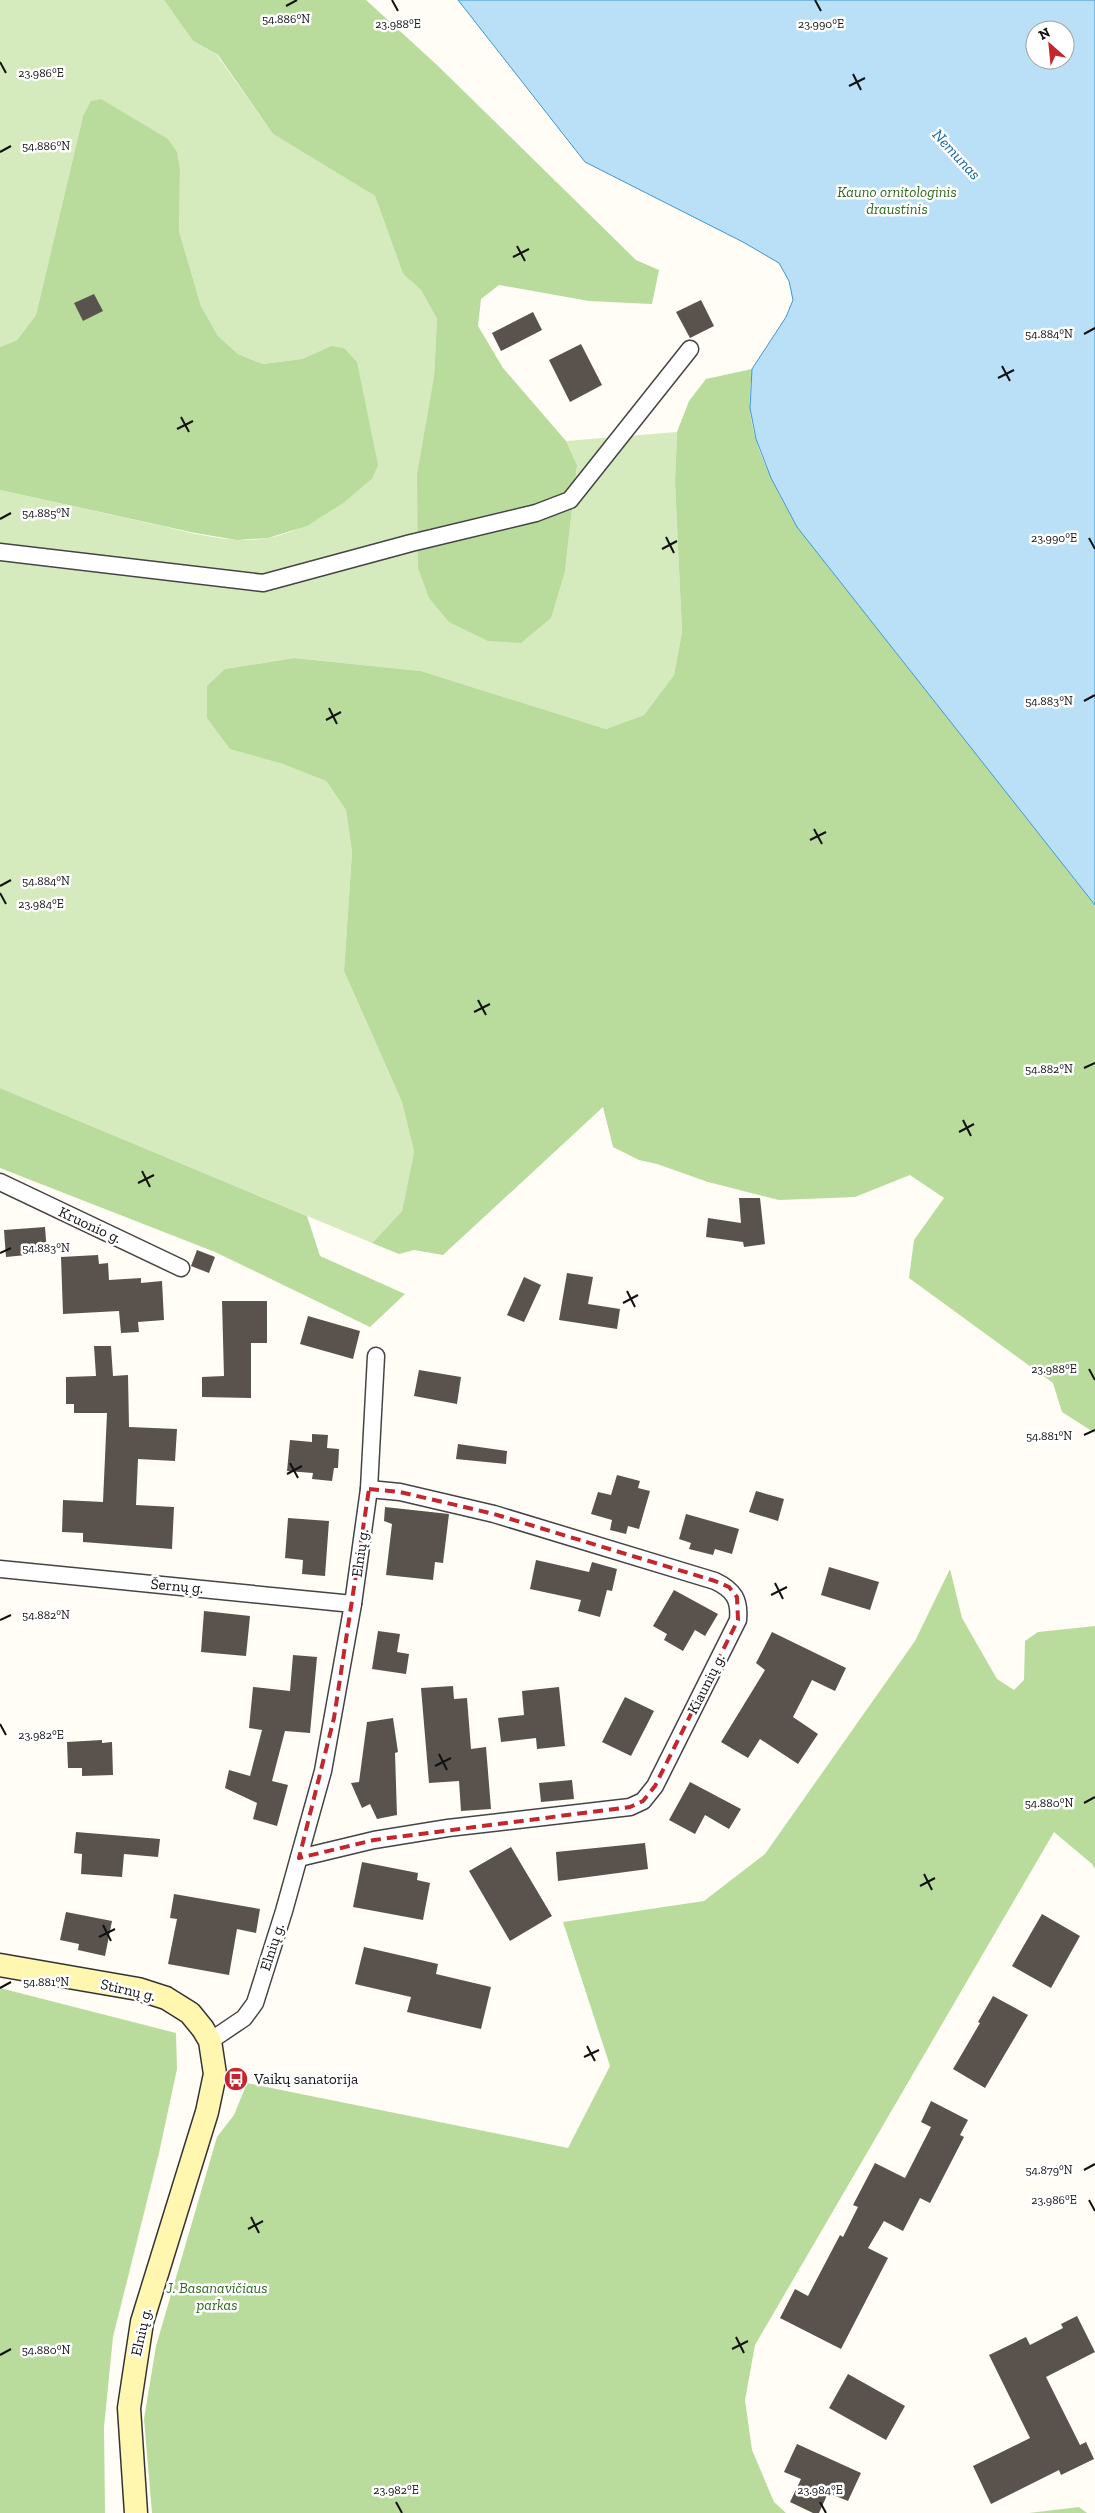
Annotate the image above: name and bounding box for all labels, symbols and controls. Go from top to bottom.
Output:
text: 54.886°N [262,12,310,26]
text: 23.988°E [375,17,421,31]
text: 23.990°E [798,17,844,31]
north arrow [1025,20,1075,70]
text: N [1036,24,1053,44]
text: 23.986°E [18,66,64,80]
water label: Nemunas [928,125,985,184]
text: 54.886°N [22,139,70,153]
park label: Kauno ornitologinis draustinis [837,183,957,218]
text: 54.884°N [1025,327,1073,341]
text: 54.885°N [22,506,70,520]
text: 23.990°E [1031,531,1077,545]
text: 54.883°N [1025,694,1073,708]
text: 54.884°N [22,874,70,888]
text: 23.984°E [18,897,64,911]
text: 54.882°N [1025,1062,1073,1076]
street label: Kruonio g. [56,1203,124,1247]
text: 54.883°N [22,1241,70,1255]
text: 23.988°E [1031,1362,1077,1376]
text: 54.881°N [1026,1429,1072,1443]
street label: Elnių g. [348,1528,372,1578]
street label: Šernų g. [150,1575,204,1597]
text: 54.882°N [22,1608,70,1622]
street label: Kiaunių g. [683,1651,729,1717]
text: 23.982°E [18,1728,64,1742]
text: 54.880°N [1025,1796,1073,1810]
street label: Elnių g. [256,1921,288,1973]
text: 54.881°N [23,1975,69,1989]
street label: Stirnų g. [99,1975,157,2005]
bus stop icon: Vaikų sanatorija [223,2066,249,2092]
place label: Vaikų sanatorija [253,2070,358,2088]
text: 54.879°N [1025,2163,1073,2177]
text: 23.986°E [1031,2193,1077,2207]
park label: J. Basanavičiaus parkas [165,2279,268,2314]
street label: Elnių g. [127,2306,155,2358]
text: 54.880°N [22,2343,70,2357]
text: 23.982°E [373,2483,419,2497]
text: 23.984°E [797,2483,843,2497]

